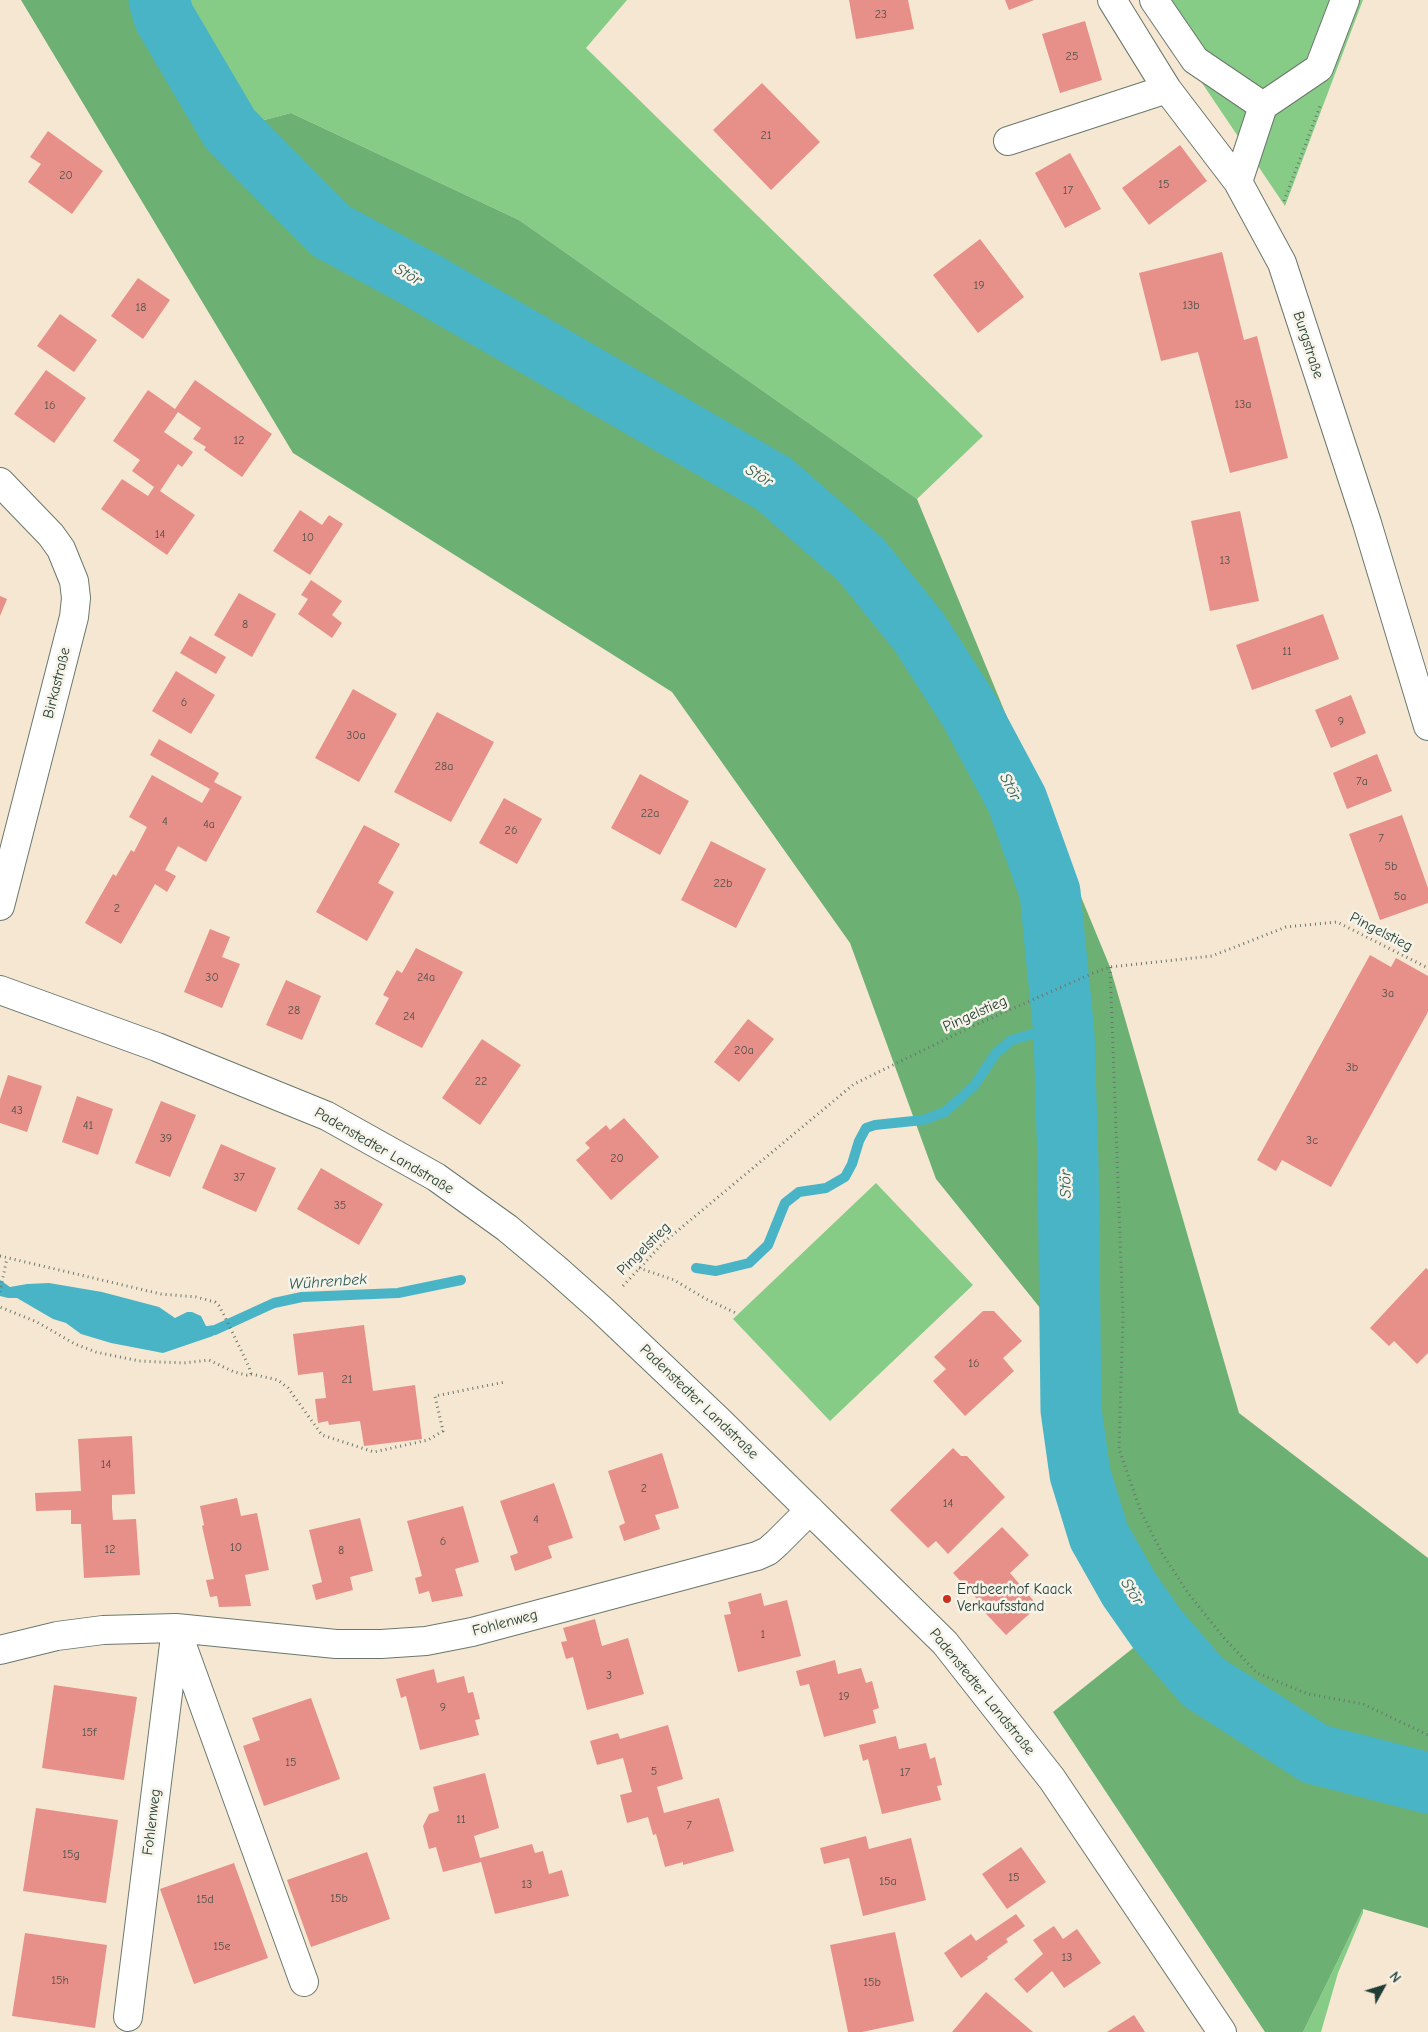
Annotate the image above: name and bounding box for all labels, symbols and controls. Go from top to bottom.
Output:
house number: 23 [875,8,887,22]
house number: 25 [1066,50,1078,64]
house number: 21 [760,129,772,143]
house number: 20 [59,169,73,183]
house number: 15 [1158,178,1170,192]
house number: 17 [1063,184,1073,198]
water label: Stör [391,260,425,290]
house number: 19 [973,279,985,293]
house number: 13b [1182,299,1200,313]
house number: 18 [136,301,146,315]
street label: Burgstraße [1289,309,1327,381]
house number: 13a [1234,398,1252,412]
house number: 16 [44,399,56,413]
house number: 12 [233,434,245,448]
water label: Stör [742,460,776,492]
house number: 14 [155,528,165,542]
house number: 10 [302,531,314,545]
house number: 13 [1220,554,1230,568]
house number: 8 [242,618,248,632]
house number: 11 [1282,645,1292,659]
street label: Birkastraße [39,646,75,720]
house number: 6 [181,696,187,710]
house number: 9 [1338,715,1344,729]
house number: 30a [346,729,366,743]
house number: 28a [435,760,453,774]
water label: Stör [995,770,1025,804]
house number: 7a [1356,775,1368,789]
house number: 22a [641,807,659,821]
house number: 4 [162,815,168,829]
house number: 4a [203,818,215,832]
house number: 26 [505,824,517,838]
house number: 7 [1378,832,1384,846]
house number: 5b [1385,860,1397,874]
house number: 22b [714,877,732,891]
house number: 5a [1394,890,1406,904]
house number: 2 [114,902,120,916]
street label: Pingelstieg [1347,908,1415,956]
house number: 30 [205,971,219,985]
house number: 24a [417,971,435,985]
house number: 3a [1382,987,1394,1001]
street label: Pingelstieg [940,992,1010,1036]
house number: 28 [288,1004,300,1018]
house number: 24 [403,1010,415,1024]
house number: 20a [734,1044,754,1058]
house number: 3b [1346,1061,1358,1075]
house number: 22 [475,1075,487,1089]
house number: 43 [11,1104,23,1118]
street label: Padenstedter Landstraße [311,1104,457,1198]
house number: 41 [83,1119,93,1133]
house number: 39 [160,1132,172,1146]
house number: 3c [1306,1134,1318,1148]
house number: 20 [610,1152,624,1166]
water label: Stör [1056,1170,1076,1198]
house number: 37 [233,1171,245,1185]
house number: 35 [334,1199,346,1213]
street label: Pingelstieg [614,1219,674,1279]
water label: Wührenbek [288,1270,368,1294]
street label: Padenstedter Landstraße [636,1341,762,1463]
house number: 16 [968,1357,980,1371]
house number: 21 [341,1373,353,1387]
house number: 14 [101,1458,111,1472]
house number: 2 [641,1482,647,1496]
house number: 14 [943,1497,953,1511]
house number: 4 [533,1513,539,1527]
house number: 6 [440,1535,446,1549]
house number: 10 [230,1541,242,1555]
house number: 12 [104,1543,116,1557]
house number: 8 [338,1544,344,1558]
water label: Stör [1116,1575,1148,1609]
place label: Erdbeerhof Kaack Verkaufsstand [957,1581,1072,1616]
marker: Erdbeerhof Kaack Verkaufsstand [941,1593,953,1605]
street label: Fohlenweg [470,1606,540,1640]
street label: Padenstedter Landstraße [925,1625,1039,1759]
house number: 1 [761,1628,765,1642]
house number: 3 [606,1669,612,1683]
house number: 19 [838,1690,850,1704]
house number: 9 [440,1701,446,1715]
house number: 15f [82,1726,96,1740]
house number: 15 [285,1756,297,1770]
house number: 5 [651,1765,657,1779]
house number: 17 [900,1766,910,1780]
street label: Fohlenweg [139,1788,165,1856]
house number: 11 [456,1813,466,1827]
house number: 7 [686,1819,692,1833]
house number: 15g [62,1848,80,1862]
house number: 15 [1008,1871,1020,1885]
house number: 15a [879,1875,897,1889]
house number: 13 [522,1878,532,1892]
house number: 15b [330,1892,348,1906]
house number: 15d [196,1893,214,1907]
house number: 15e [213,1940,231,1954]
house number: 13 [1062,1951,1072,1965]
north arrow [1358,1962,1408,2012]
text: N [1386,1968,1405,1986]
house number: 15h [51,1974,69,1988]
house number: 15b [863,1976,881,1990]

